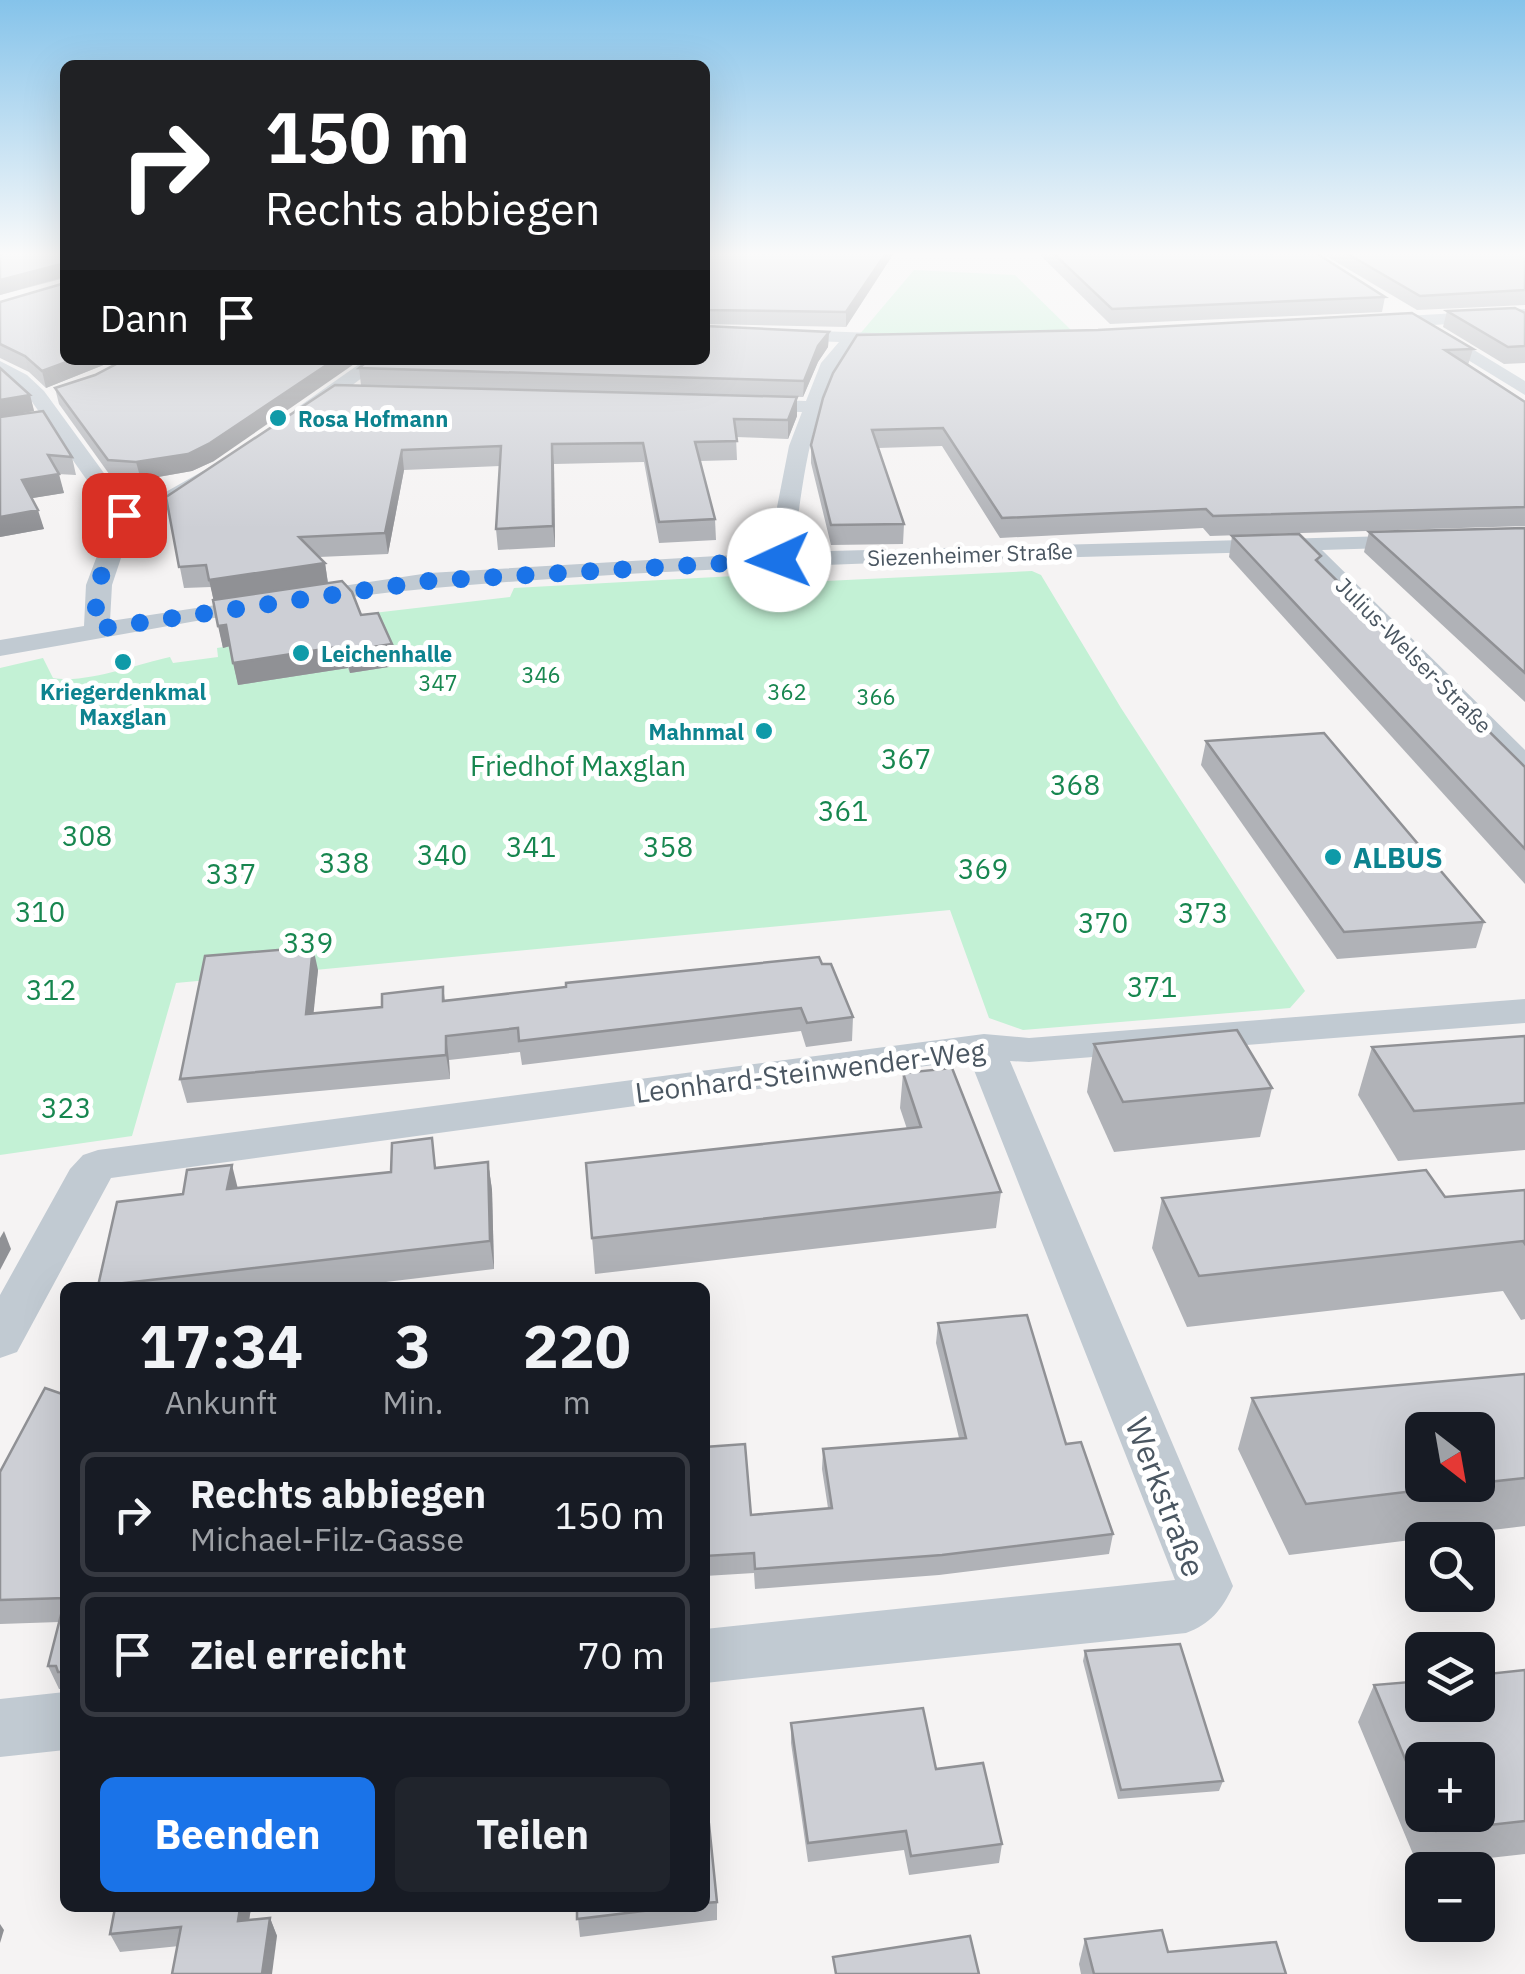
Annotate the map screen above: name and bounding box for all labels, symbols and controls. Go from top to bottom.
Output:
text: 150 m [265,91,470,182]
icon: right [100,100,230,230]
text: Rechts abbiegen [265,179,600,237]
icon: arrive [209,290,264,345]
text: Dann [100,293,189,342]
place label: Rosa Hofmann [298,404,448,433]
marker: Rosa Hofmann [267,407,289,429]
pin [82,473,167,558]
icon: arrive [97,488,152,543]
position arrow [727,508,831,612]
street label: Siezenheimer Straße [867,536,1073,572]
street label: Julius-Welser-Straße [1330,571,1498,739]
place label: Leichenhalle [321,639,452,668]
marker: Leichenhalle [290,642,312,664]
marker: Kriegerdenkmal Maxglan [112,651,134,673]
park label: 346 [521,660,561,689]
park label: 347 [418,668,458,697]
place label: Kriegerdenkmal Maxglan [40,677,206,731]
park label: 362 [767,677,807,706]
park label: 366 [856,682,896,711]
place label: Mahnmal [648,717,744,746]
marker: Mahnmal [753,720,775,742]
park label: 367 [881,740,931,777]
park label: Friedhof Maxglan [470,747,686,784]
park label: 368 [1050,766,1100,803]
park label: 361 [818,792,868,829]
park label: 308 [62,817,112,854]
park label: 341 [506,828,556,865]
park label: 358 [643,828,693,865]
park label: 340 [417,836,467,873]
place label: ALBUS [1353,839,1443,876]
park label: 338 [319,844,369,881]
marker: ALBUS [1322,846,1344,868]
park label: 369 [958,850,1008,887]
park label: 337 [206,855,256,892]
park label: 310 [15,893,65,930]
park label: 373 [1178,894,1228,931]
park label: 370 [1078,904,1128,941]
park label: 339 [283,924,333,961]
park label: 371 [1127,968,1177,1005]
park label: 312 [26,971,76,1008]
street label: Leonhard-Steinwender-Weg [633,1031,987,1111]
park label: 323 [41,1089,91,1126]
text: 17:34 [139,1306,303,1385]
text: 3 [395,1306,431,1385]
text: 220 [523,1306,631,1385]
text: Ankunft [165,1381,278,1423]
text: Min. [382,1381,443,1423]
text: m [563,1381,591,1423]
street label: Werkstraße [1116,1411,1216,1583]
north arrow [1405,1412,1495,1502]
map controls [1405,1412,1495,1942]
text: Rechts abbiegen [190,1469,486,1518]
icon: right [105,1487,160,1542]
text: 150 m [554,1490,665,1539]
text: Michael-Filz-Gasse [190,1518,464,1560]
button: search [1405,1522,1495,1612]
icon: arrive [105,1627,160,1682]
text: Ziel erreicht [190,1630,407,1679]
text: 70 m [577,1630,665,1679]
button: layers [1405,1632,1495,1722]
button: + [1405,1742,1495,1832]
button: Beenden [100,1777,375,1892]
button: Teilen [395,1777,670,1892]
button: − [1405,1852,1495,1942]

